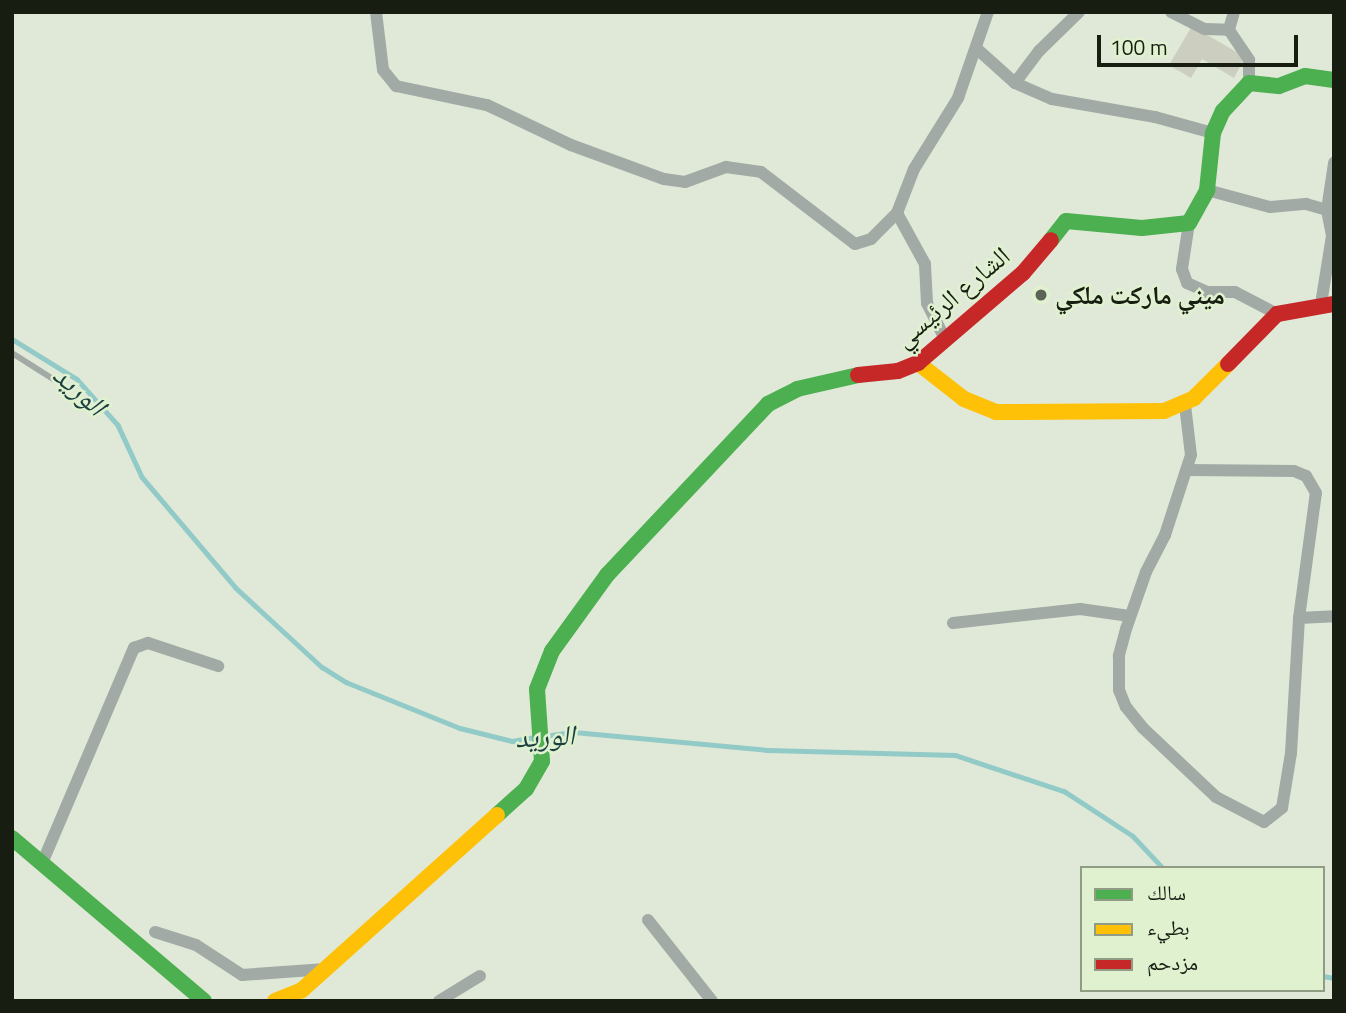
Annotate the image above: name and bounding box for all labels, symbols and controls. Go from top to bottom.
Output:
scale bar [1101,21,1302,65]
text: 100 m [1110,31,1167,63]
street label: الشارع الرئيسي [888,240,1016,354]
place label: ميني ماركت ملكي [1055,279,1225,311]
marker: ميني ماركت ملكي [1033,287,1049,303]
water label: الوريد [47,358,113,422]
water label: الوريد [514,718,576,754]
legend [1080,866,1325,992]
text: سالك [1147,876,1186,908]
text: بطيء [1147,911,1190,943]
text: مزدحم [1147,946,1198,978]

